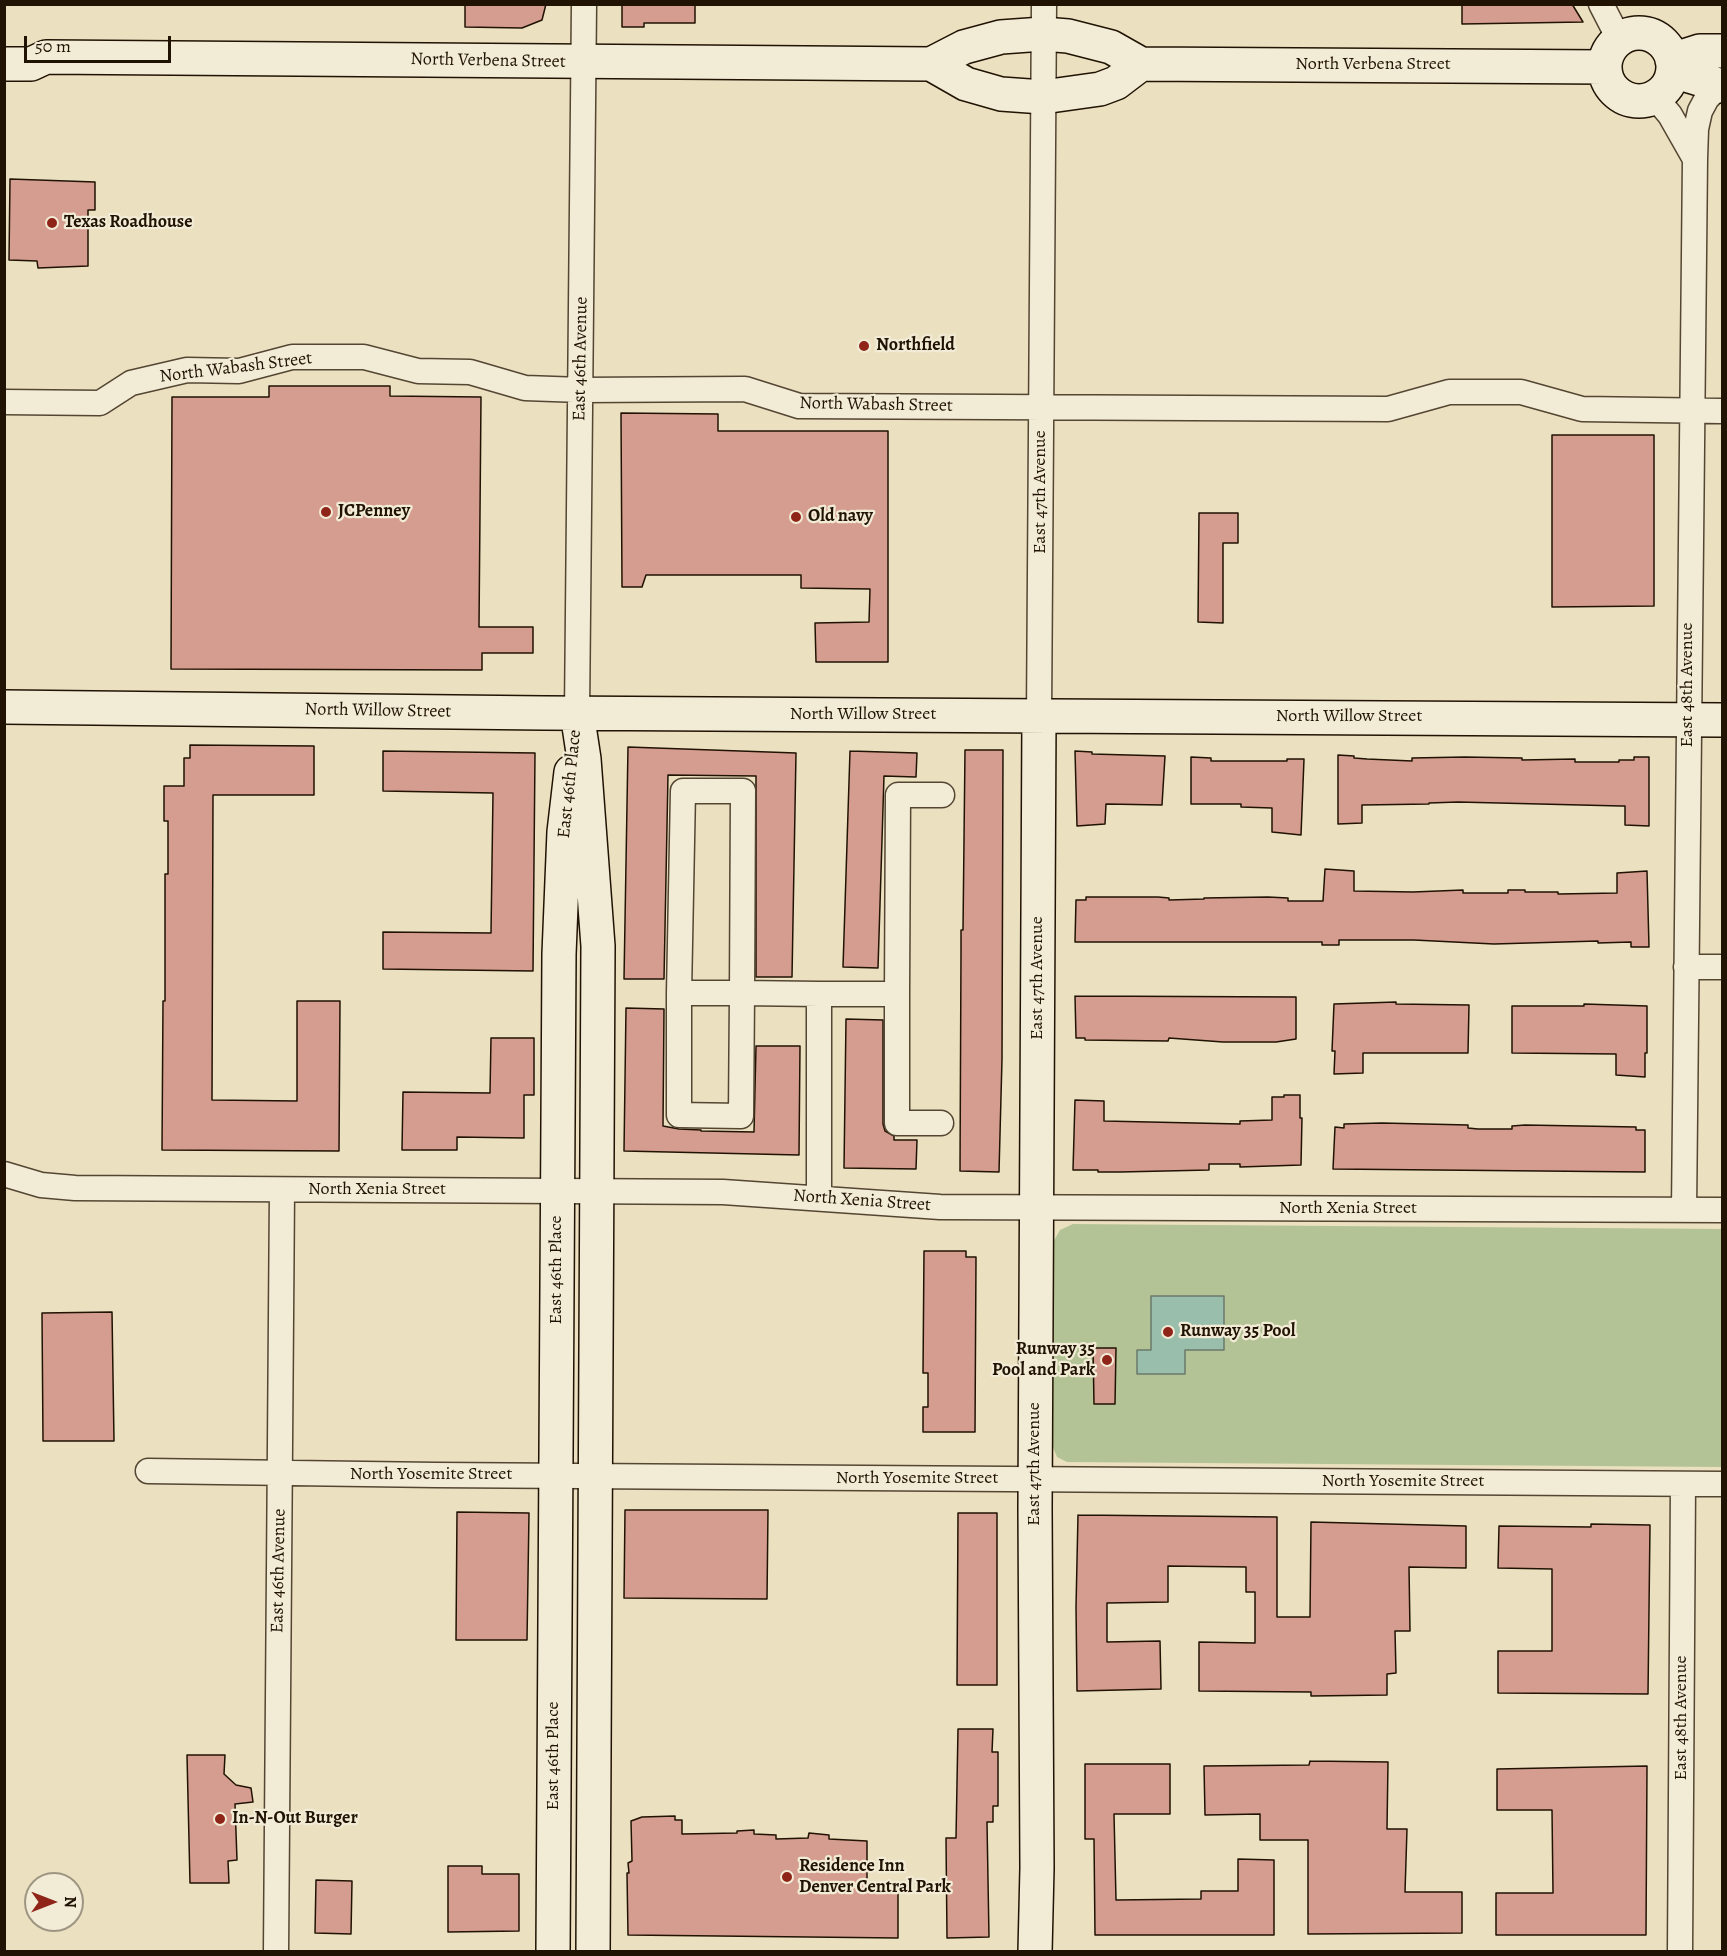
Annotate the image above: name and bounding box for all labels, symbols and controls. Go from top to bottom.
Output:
scale bar [27,24,174,62]
text: 50 m [35,34,71,58]
street label: North Verbena Street [410,49,566,73]
street label: North Verbena Street [1295,54,1451,76]
place label: Texas Roadhouse [64,212,193,234]
marker: Texas Roadhouse [45,216,59,230]
street label: East 46th Avenue [569,297,593,421]
place label: Northfield [876,335,955,357]
marker: Northfield [857,339,871,353]
street label: North Wabash Street [159,348,313,388]
street label: North Wabash Street [799,393,953,417]
street label: East 47th Avenue [1030,430,1052,554]
place label: JCPenney [338,501,410,523]
marker: JCPenney [319,505,333,519]
place label: Old navy [808,506,873,528]
marker: Old navy [789,510,803,524]
street label: East 48th Avenue [1677,622,1699,748]
street label: North Willow Street [304,699,452,723]
street label: North Willow Street [790,704,936,726]
street label: North Willow Street [1276,706,1422,728]
street label: East 46th Place [554,729,586,839]
street label: East 47th Avenue [1027,916,1049,1040]
street label: North Xenia Street [308,1179,446,1201]
street label: North Xenia Street [792,1185,932,1217]
street label: North Xenia Street [1279,1198,1417,1220]
street label: East 46th Place [546,1215,568,1325]
place label: Runway 35 Pool [1180,1321,1295,1343]
marker: Runway 35 Pool [1161,1325,1175,1339]
place label: Runway 35 Pool and Park [992,1339,1095,1382]
marker: Runway 35 Pool and Park [1100,1353,1114,1367]
street label: East 47th Avenue [1024,1402,1046,1526]
street label: North Yosemite Street [350,1464,512,1486]
street label: North Yosemite Street [836,1468,998,1490]
street label: North Yosemite Street [1322,1471,1484,1493]
street label: East 46th Avenue [267,1509,291,1633]
street label: East 48th Avenue [1671,1655,1693,1781]
street label: East 46th Place [543,1701,565,1811]
place label: In-N-Out Burger [232,1808,358,1830]
marker: In-N-Out Burger [213,1812,227,1826]
place label: Residence Inn Denver Central Park [799,1856,951,1898]
marker: Residence Inn Denver Central Park [780,1870,794,1884]
north arrow [24,1872,84,1932]
text: N [59,1896,81,1908]

